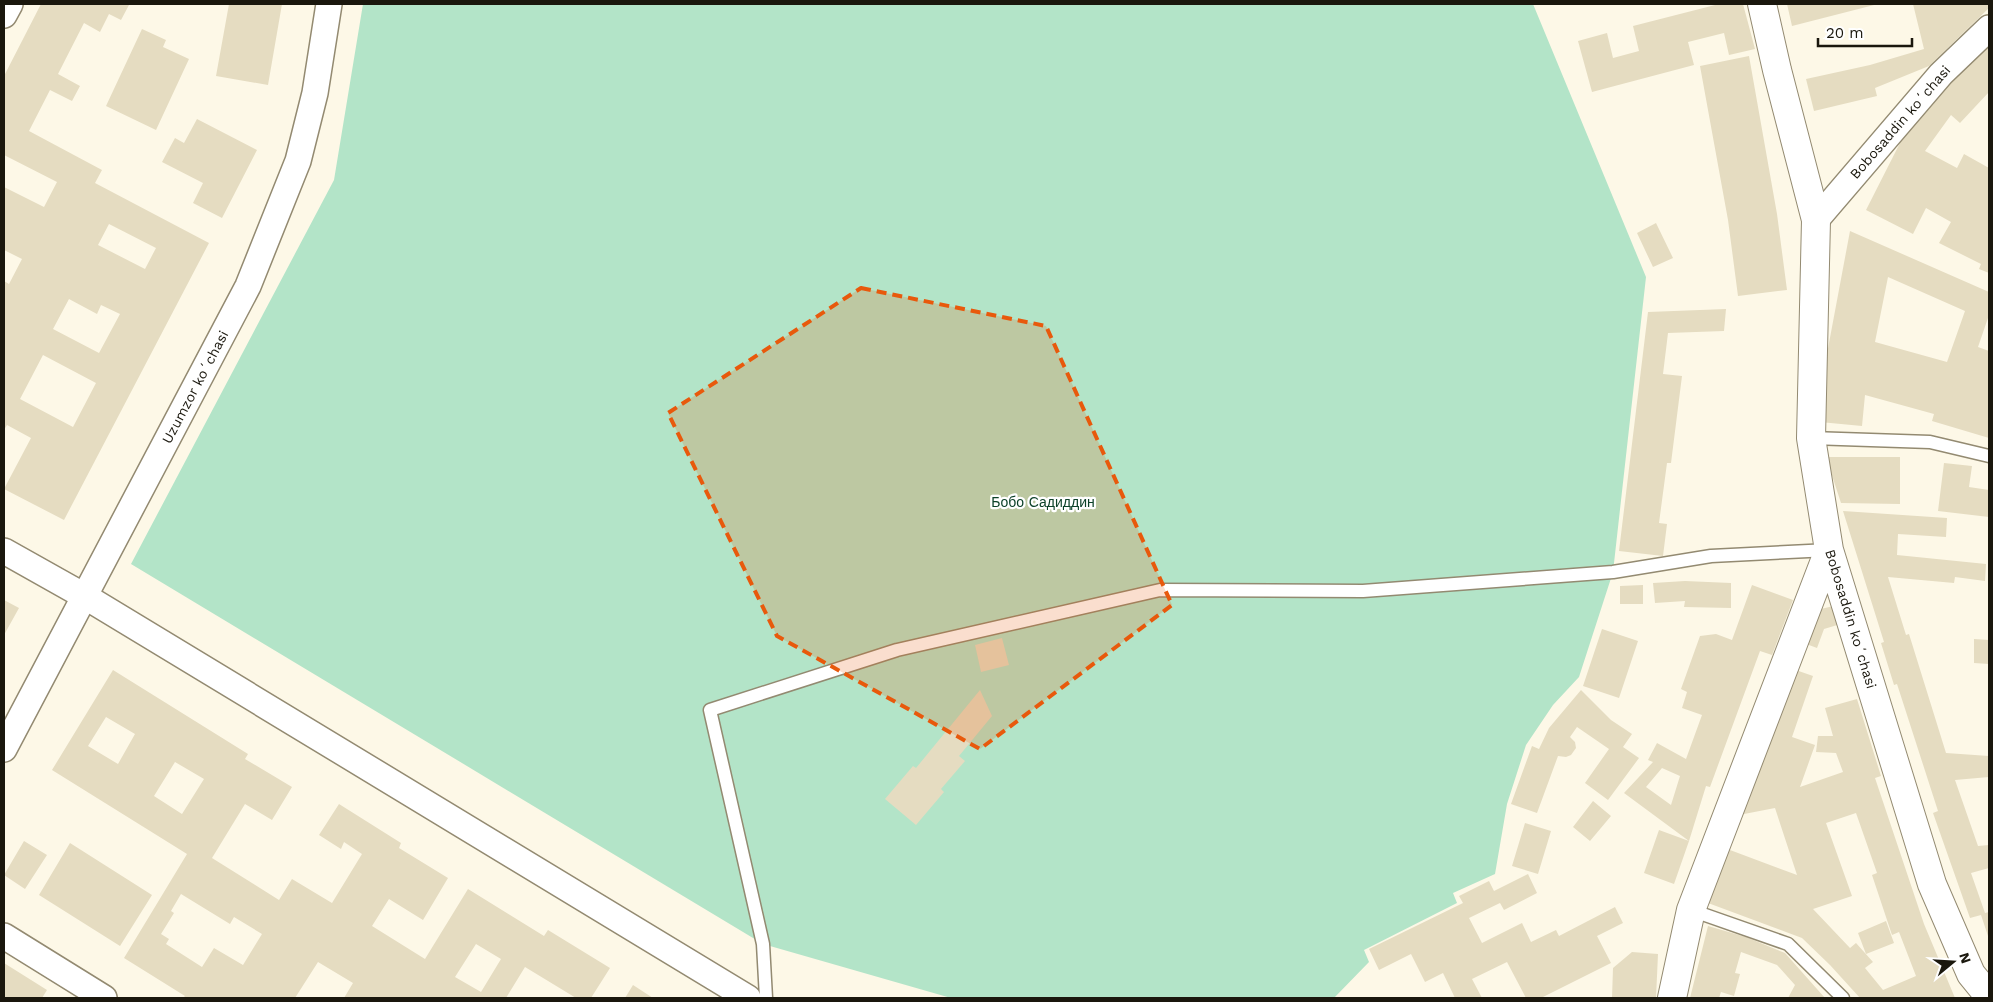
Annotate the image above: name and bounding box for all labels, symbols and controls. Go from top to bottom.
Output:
scale bar [1818,15,1912,47]
text: 20 m [1826,24,1864,42]
street label: Bobosaddin koʻchasi [1846,62,1954,182]
street label: Uzumzor koʻchasi [159,328,231,446]
park label: Бобо Садиддин [991,494,1095,510]
street label: Bobosaddin koʻchasi [1822,547,1880,691]
north arrow [1928,937,1978,987]
text: N [1956,951,1975,965]

